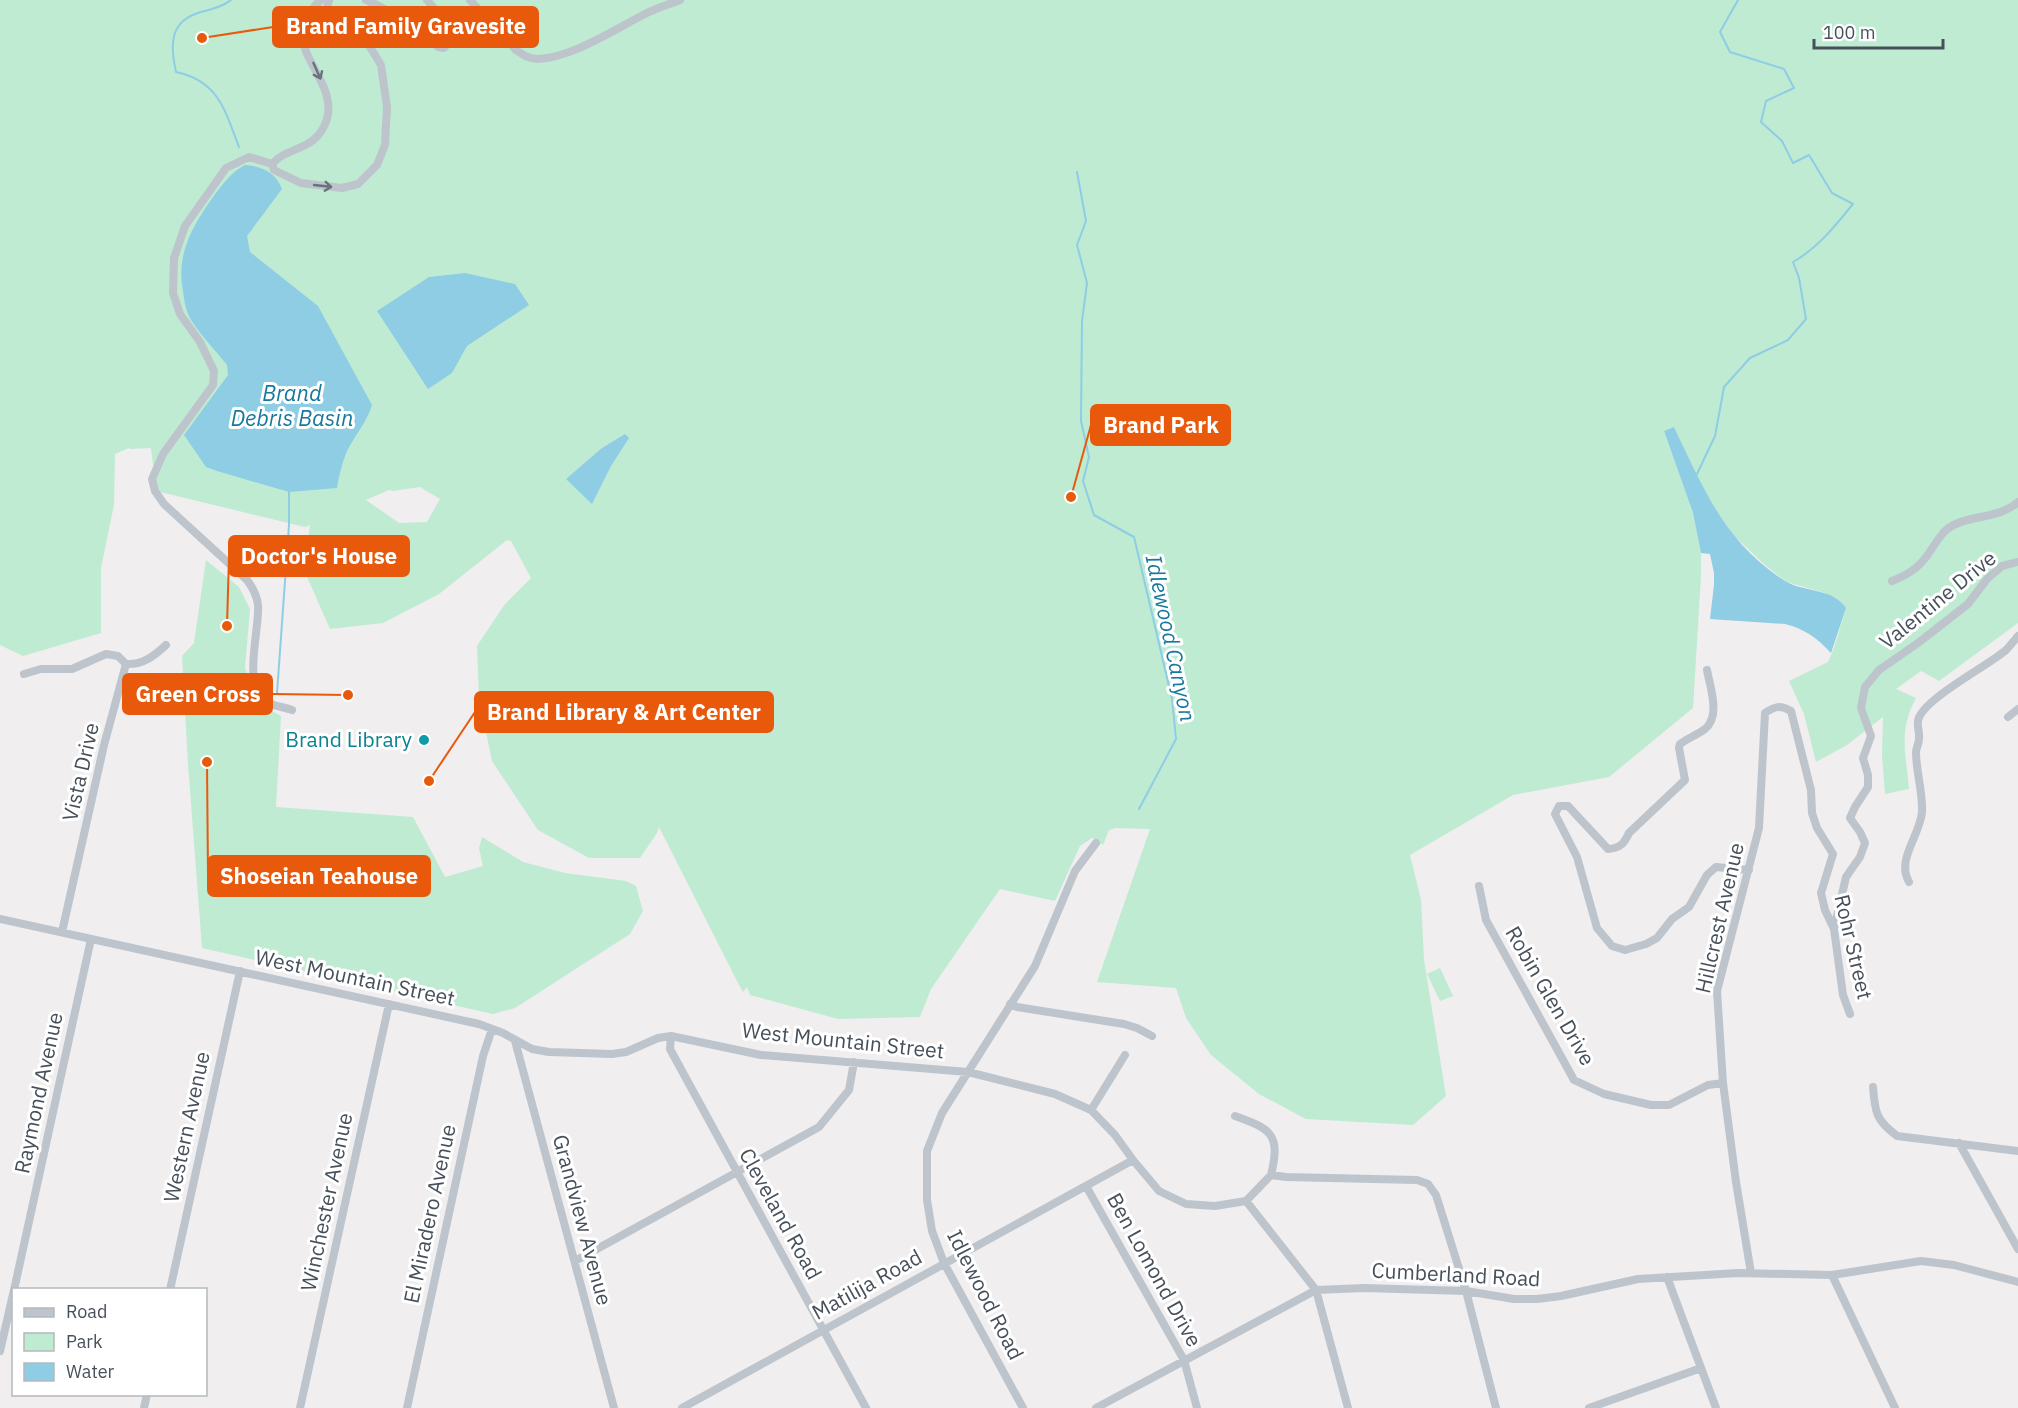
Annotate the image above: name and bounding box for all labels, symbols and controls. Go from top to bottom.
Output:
callout: Brand Family Gravesite [273,7,538,47]
text: Brand Family Gravesite [286,11,526,40]
scale bar [1814,12,1943,50]
text: 100 m [1823,21,1875,44]
one-way arrow [311,62,323,80]
one-way arrow [312,180,332,191]
water label: Brand Debris Basin [231,378,353,432]
callout: Brand Park [1091,405,1230,445]
text: Brand Park [1103,410,1219,439]
callout: Doctor's House [229,536,409,576]
text: Doctor's House [241,541,397,570]
street label: Valentine Drive [1873,544,2001,655]
water label: Idlewood Canyon [1140,552,1203,724]
callout: Green Cross [123,674,272,714]
text: Green Cross [135,679,261,708]
callout: Brand Library & Art Center [475,692,773,732]
text: Brand Library & Art Center [487,697,761,726]
street label: Vista Drive [55,720,105,824]
place label: Brand Library [285,725,413,753]
marker: Brand Library [417,733,431,747]
street label: Hillcrest Avenue [1688,840,1750,996]
callout: Shoseian Teahouse [208,856,430,896]
text: Shoseian Teahouse [220,861,418,890]
street label: Rohr Street [1828,891,1880,1002]
street label: Robin Glen Drive [1500,921,1602,1070]
street label: West Mountain Street [253,942,458,1012]
street label: Raymond Avenue [7,1010,69,1176]
street label: West Mountain Street [741,1015,946,1065]
street label: Western Avenue [156,1049,216,1205]
street label: Winchester Avenue [293,1110,359,1294]
street label: El Miradero Avenue [396,1122,462,1306]
street label: Grandview Avenue [547,1131,619,1308]
street label: Cleveland Road [733,1143,829,1284]
street label: Ben Lomond Drive [1101,1187,1209,1352]
street label: Idlewood Road [941,1225,1031,1364]
street label: Matilija Road [807,1242,926,1326]
street label: Cumberland Road [1371,1256,1541,1292]
legend [12,1288,207,1396]
text: Road [66,1300,107,1323]
text: Park [66,1330,103,1353]
text: Water [66,1360,115,1383]

